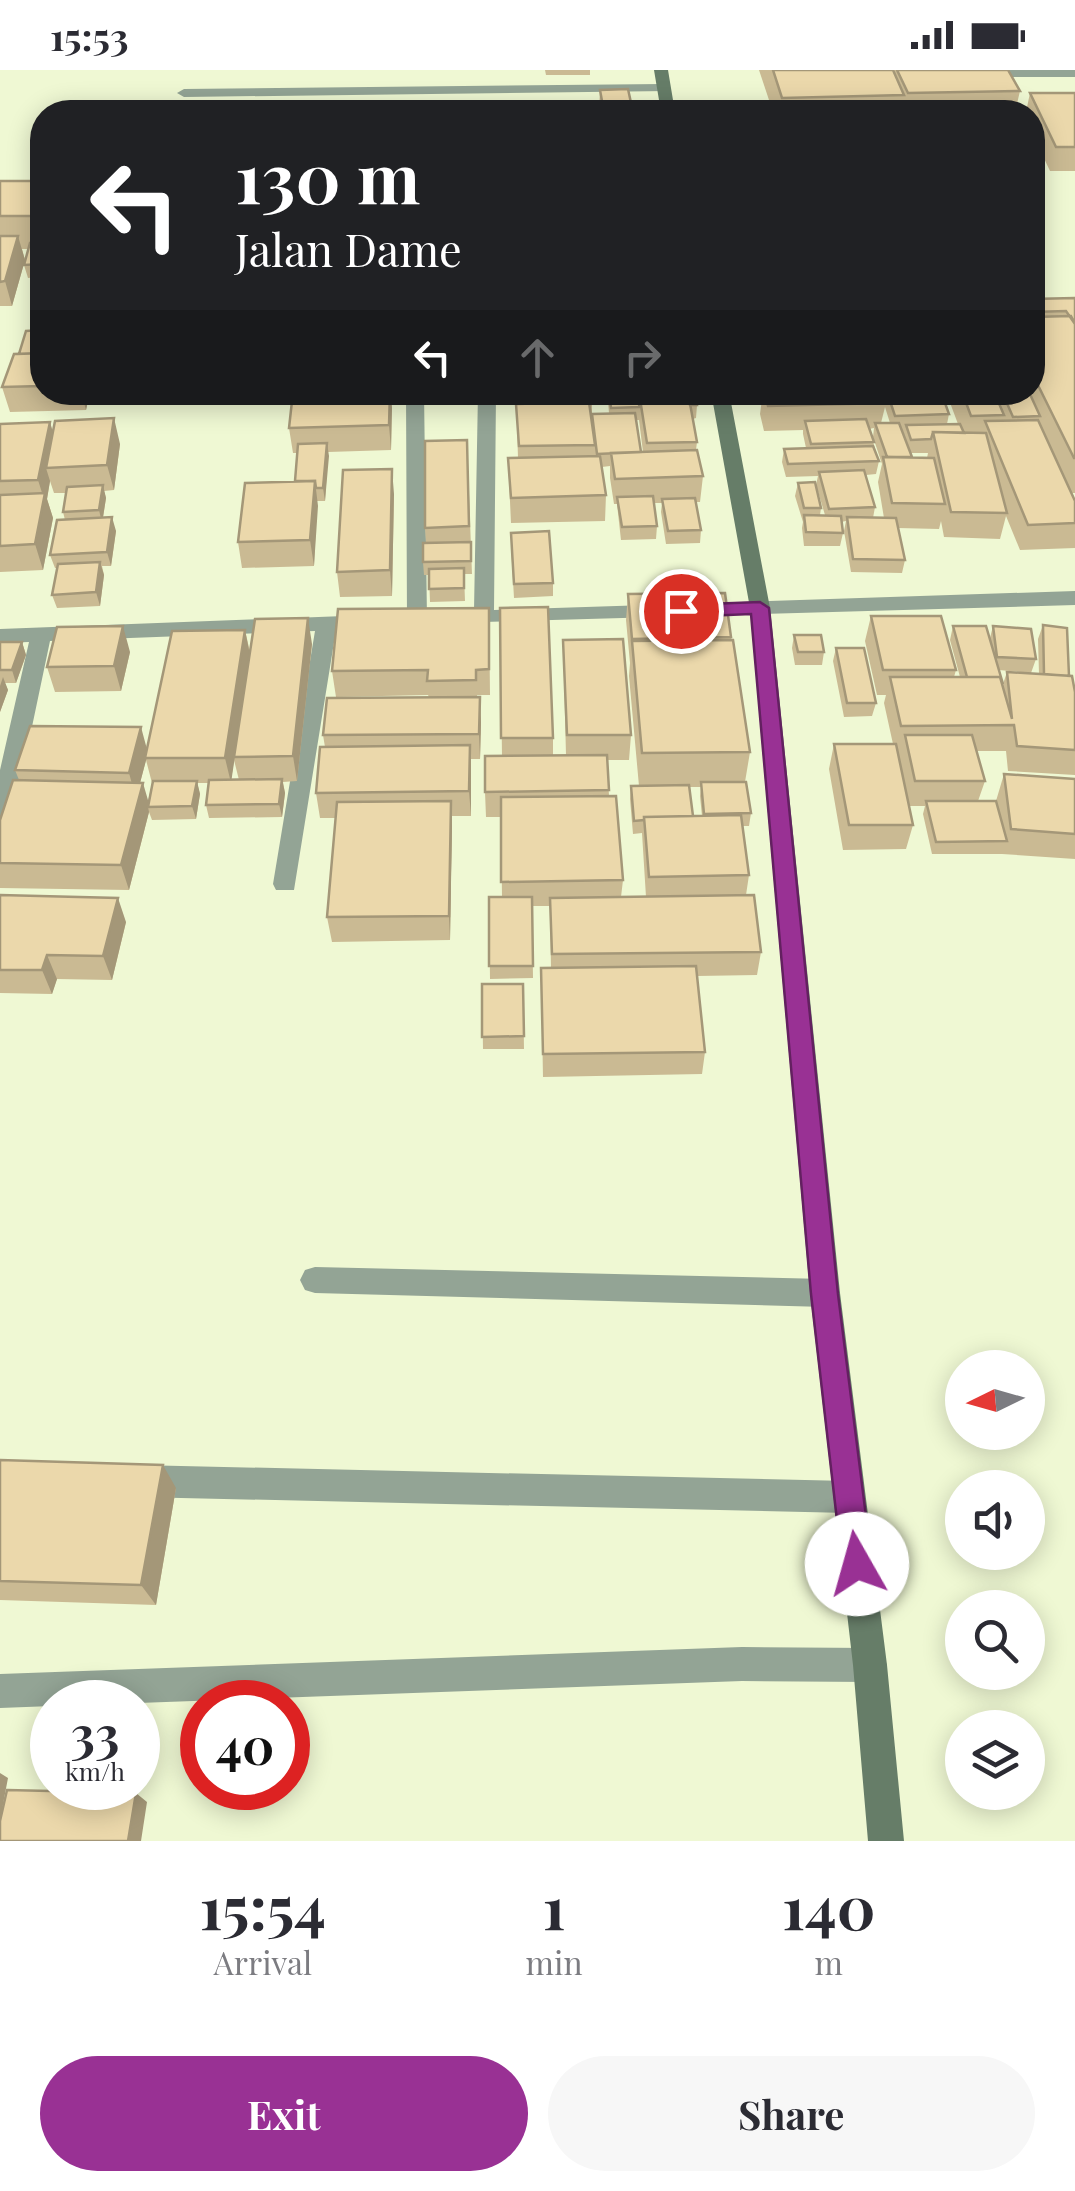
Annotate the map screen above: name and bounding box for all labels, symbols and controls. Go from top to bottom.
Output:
text: 15:53 [50,10,129,61]
text: 130 m [235,128,420,222]
icon: left [70,140,200,270]
text: Jalan Dame [235,218,462,278]
icon: left [405,330,460,385]
icon: ahead [510,330,565,385]
icon: right [615,330,670,385]
pin [639,569,724,654]
icon: arrive [654,584,709,639]
north arrow [945,1350,1045,1450]
map controls [945,1350,1045,1810]
button: sound [945,1470,1045,1570]
position arrow [805,1512,909,1616]
button: search [945,1590,1045,1690]
speed limit sign: 40 [180,1680,310,1810]
text: 33 [71,1699,119,1766]
button: layers [945,1710,1045,1810]
text: km/h [65,1754,125,1787]
text: 15:54 [200,1865,326,1945]
text: 1 [543,1865,566,1945]
text: 140 [782,1865,875,1945]
text: Arrival [214,1940,312,1983]
text: min [526,1940,583,1983]
text: m [815,1940,843,1983]
button: Exit [40,2056,528,2171]
button: Share [548,2056,1035,2171]

